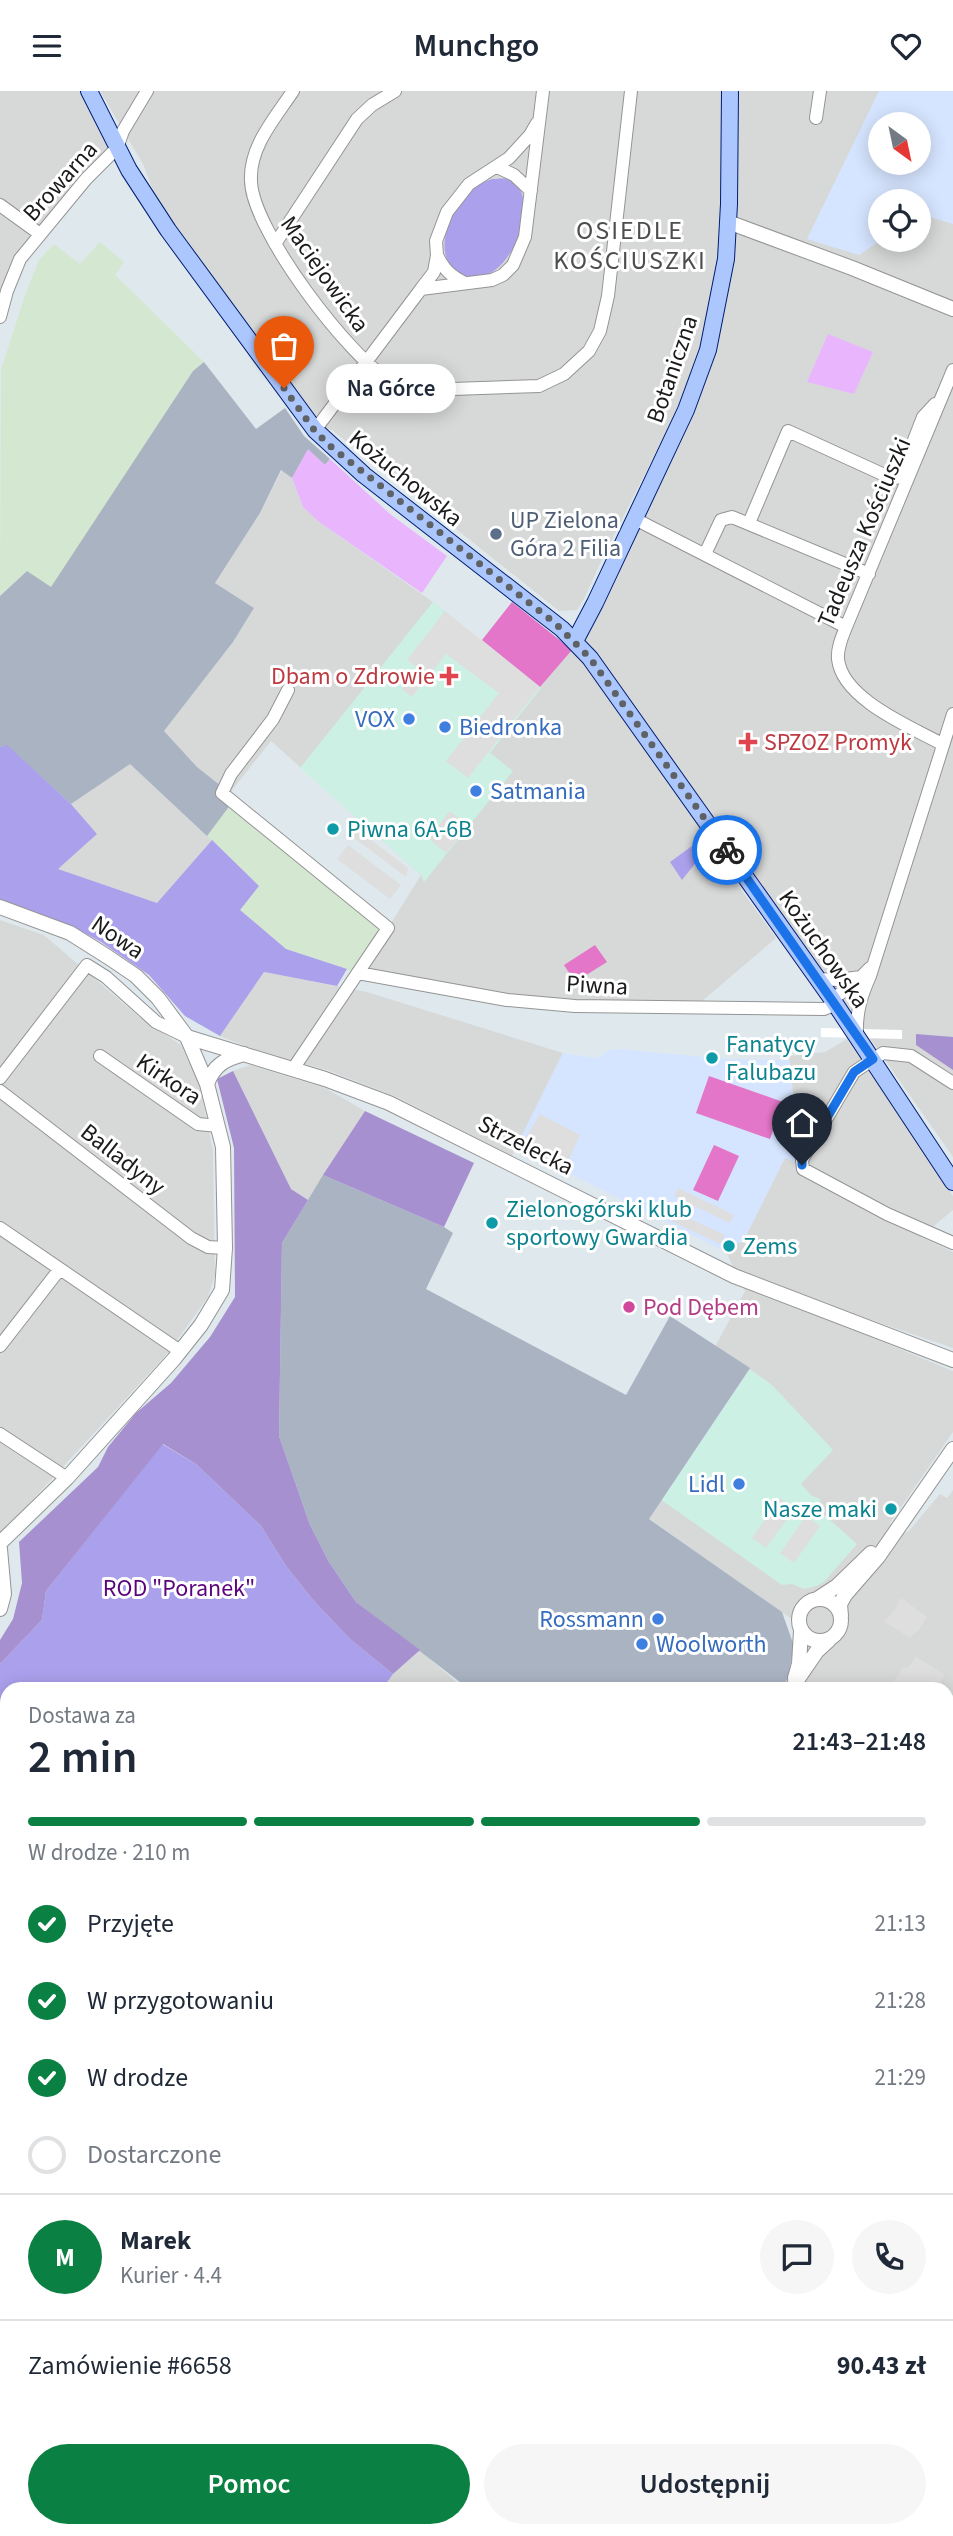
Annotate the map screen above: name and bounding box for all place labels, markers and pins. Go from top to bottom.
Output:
pin [254,316,314,388]
callout: Na Górce [326,363,456,413]
place label: UP Zielona Góra 2 Filia [510,503,621,566]
marker: UP Zielona Góra 2 Filia [488,526,504,542]
place label: Dbam o Zdrowie [271,659,435,694]
marker: Dbam o Zdrowie [441,668,457,684]
place label: VOX [355,702,395,737]
place label: Biedronka [459,710,562,745]
marker: VOX [401,711,417,727]
marker: Biedronka [437,719,453,735]
place label: SPZOZ Promyk [764,725,912,760]
marker: SPZOZ Promyk [738,732,758,752]
place label: Satmania [490,774,586,809]
marker: Satmania [468,783,484,799]
place label: Piwna 6A-6B [347,812,472,847]
marker: Piwna 6A-6B [325,821,341,837]
place label: Fanatycy Falubazu [726,1027,816,1090]
marker: Fanatycy Falubazu [704,1050,720,1066]
pin [772,1093,832,1165]
place label: Zielonogórski klub sportowy Gwardia [506,1192,692,1255]
marker: Zielonogórski klub sportowy Gwardia [484,1215,500,1231]
place label: Zems [743,1229,797,1264]
marker: Zems [721,1238,737,1254]
place label: Pod Dębem [643,1290,759,1325]
marker: Pod Dębem [621,1299,637,1315]
place label: Lidl [688,1467,725,1502]
marker: Lidl [731,1476,747,1492]
place label: Nasze maki [763,1492,877,1527]
marker: Nasze maki [883,1501,899,1517]
place label: Rossmann [539,1602,644,1637]
marker: Rossmann [650,1611,666,1627]
place label: Woolworth [656,1627,767,1662]
marker: Woolworth [634,1636,650,1652]

